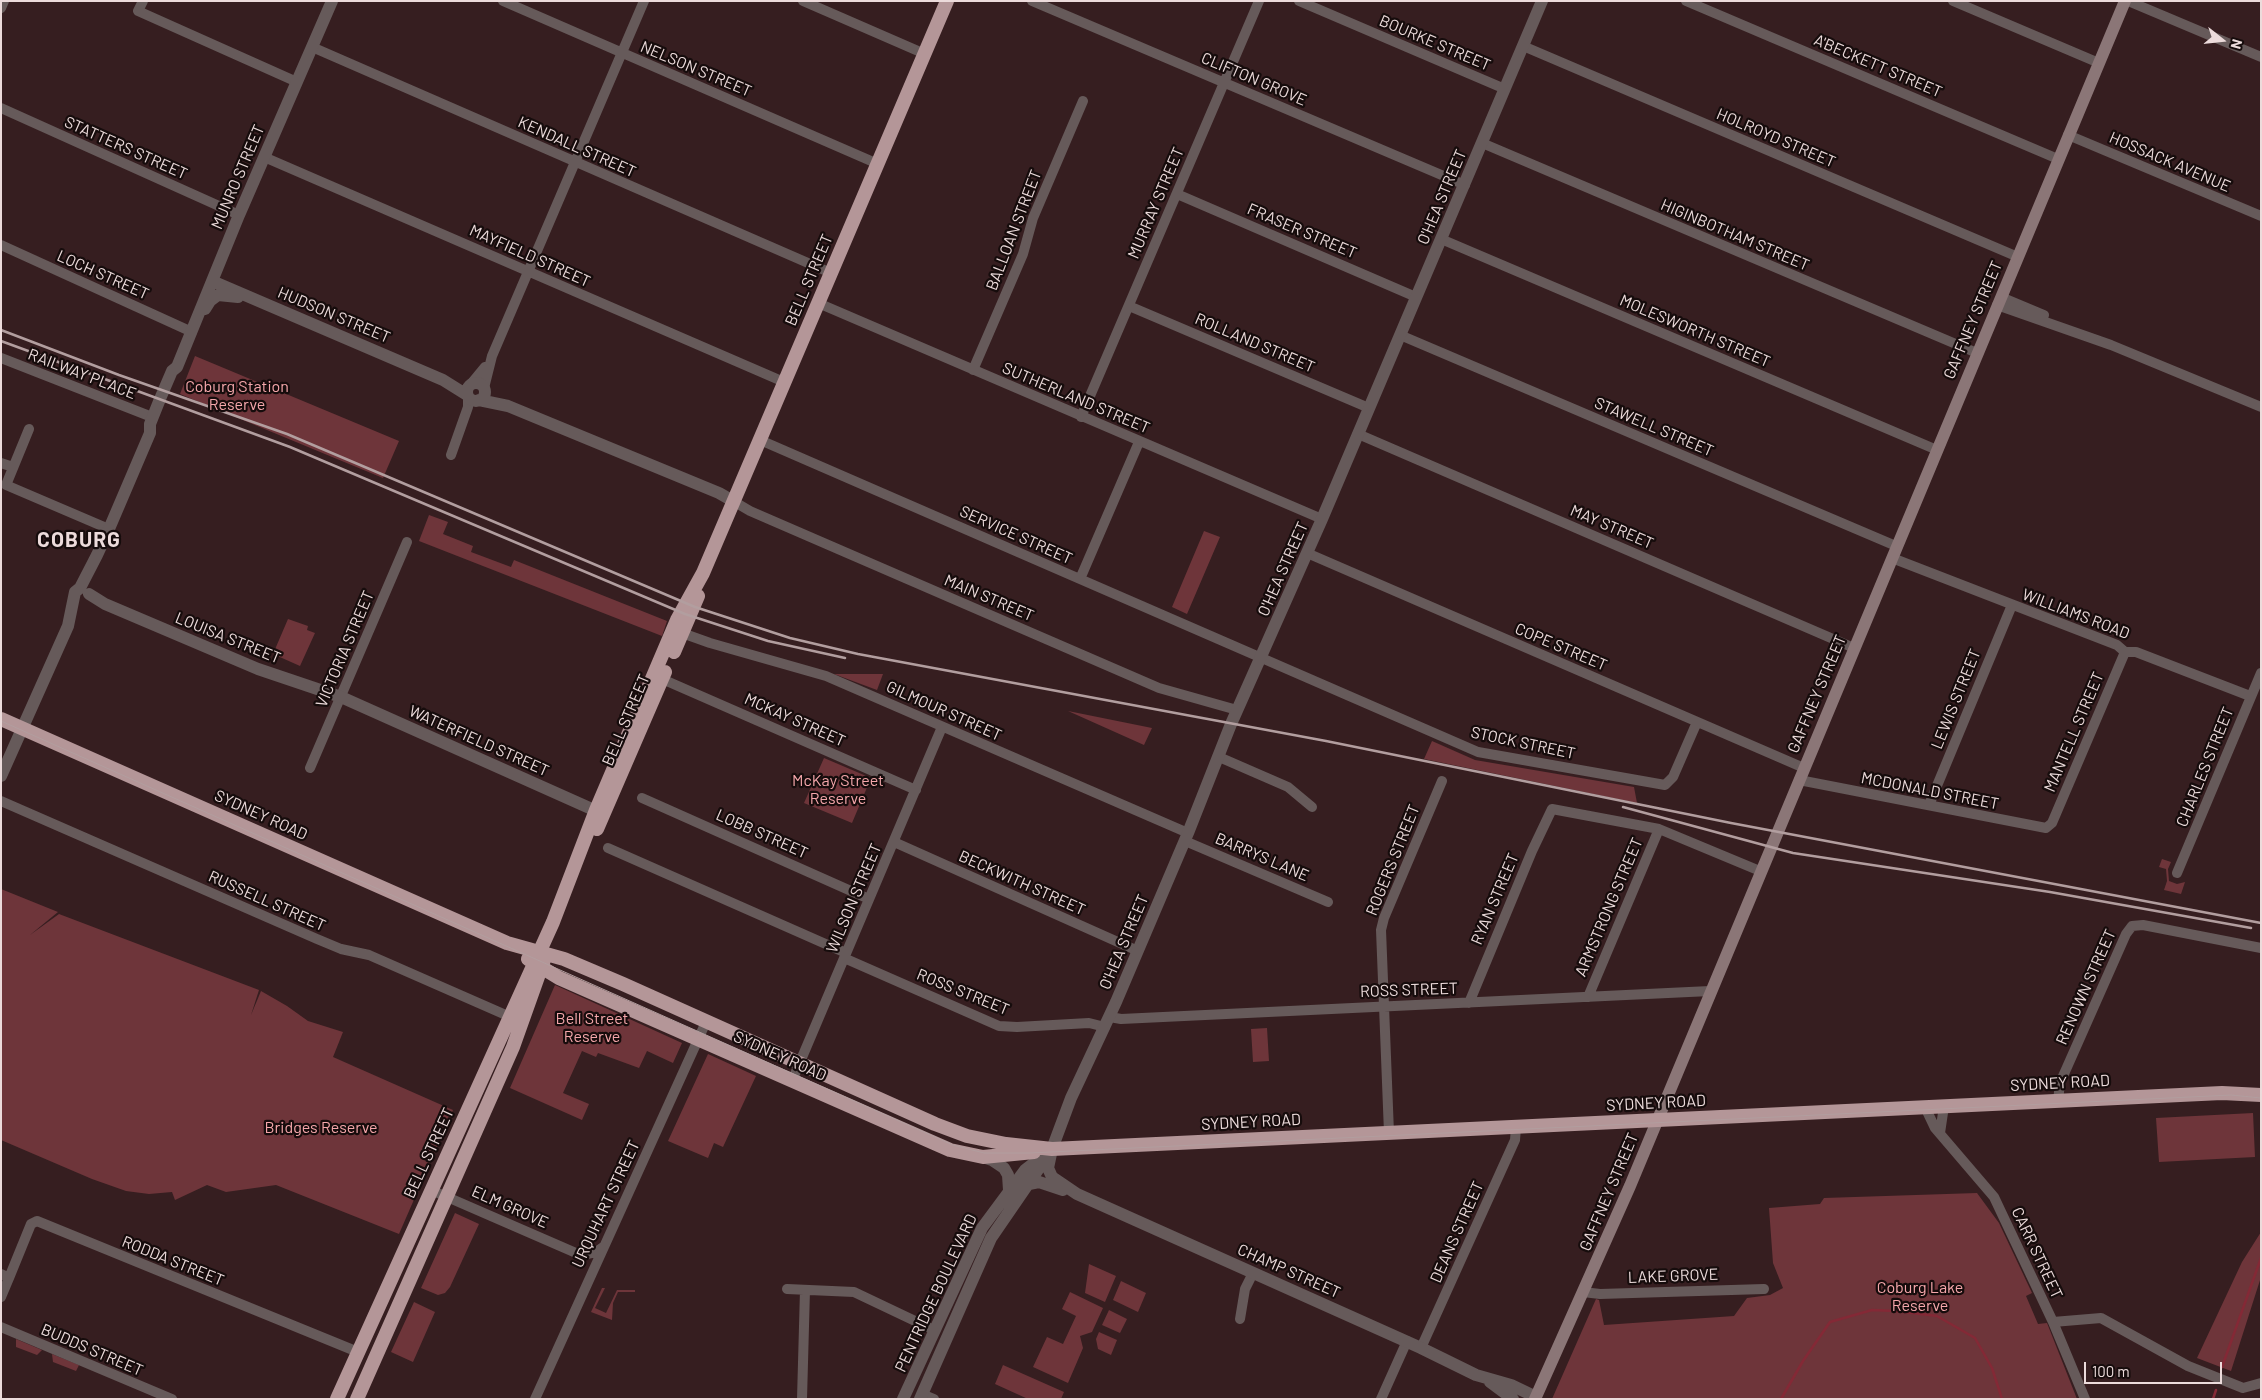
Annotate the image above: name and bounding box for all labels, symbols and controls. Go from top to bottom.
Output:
street label: BOURKE STREET [1376,11,1494,75]
north arrow [2197,15,2247,65]
street label: A'BECKETT STREET [1811,30,1945,102]
street label: NELSON STREET [637,37,755,101]
text: N [2227,37,2246,51]
street label: CLIFTON GROVE [1198,48,1310,110]
street label: HOLROYD STREET [1714,104,1838,172]
street label: STATTERS STREET [62,112,190,184]
street label: KENDALL STREET [515,112,639,182]
street label: MUNRO STREET [207,122,269,232]
street label: HOSSACK AVENUE [2106,128,2234,196]
street label: MURRAY STREET [1124,144,1188,262]
street label: O'HEA STREET [1413,147,1471,247]
street label: BALLOAN STREET [982,167,1046,293]
street label: HIGINBOTHAM STREET [1658,195,1812,275]
street label: FRASER STREET [1244,199,1360,263]
street label: MAYFIELD STREET [467,221,593,291]
street label: BELL STREET [781,231,837,329]
street label: LOCH STREET [54,246,152,304]
street label: GAFFNEY STREET [1939,258,2007,382]
street label: HUDSON STREET [275,283,393,347]
street label: MOLESWORTH STREET [1617,291,1773,371]
street label: ROLLAND STREET [1192,309,1318,377]
street label: RAILWAY PLACE [25,345,139,403]
street label: SUTHERLAND STREET [999,358,1153,438]
park label: Coburg Station Reserve [185,377,289,415]
street label: STAWELL STREET [1592,393,1716,461]
street label: MAY STREET [1567,501,1657,553]
street label: SERVICE STREET [957,502,1075,568]
street label: O'HEA STREET [1254,519,1312,619]
district label: COBURG [36,527,122,553]
street label: MAIN STREET [941,570,1037,626]
street label: WILLIAMS ROAD [2020,585,2132,643]
street label: VICTORIA STREET [312,588,378,710]
street label: LOUISA STREET [172,608,284,668]
street label: COPE STREET [1512,619,1610,675]
street label: GAFFNEY STREET [1783,632,1851,756]
street label: LEWIS STREET [1927,646,1985,752]
street label: MANTELL STREET [2040,669,2108,795]
street label: BELL STREET [598,671,654,769]
street label: GILMOUR STREET [883,677,1005,745]
street label: MCKAY STREET [742,689,848,751]
street label: WATERFIELD STREET [406,701,552,781]
street label: CHARLES STREET [2172,704,2238,830]
street label: STOCK STREET [1469,723,1577,763]
street label: MCDONALD STREET [1859,768,2001,814]
park label: McKay Street Reserve [792,771,884,809]
street label: SYDNEY ROAD [212,786,310,844]
street label: ROGERS STREET [1362,802,1424,918]
street label: LOBB STREET [713,805,811,863]
street label: BARRYS LANE [1212,829,1312,885]
street label: ARMSTRONG STREET [1571,835,1647,979]
street label: WILSON STREET [822,840,886,956]
street label: BECKWITH STREET [956,846,1088,920]
street label: RYAN STREET [1467,850,1523,948]
street label: RUSSELL STREET [205,867,329,935]
street label: O'HEA STREET [1095,892,1153,992]
street label: RENOWN STREET [2052,926,2120,1048]
street label: ROSS STREET [914,965,1012,1019]
street label: ROSS STREET [1360,979,1458,1001]
park label: Bell Street Reserve [556,1009,628,1047]
street label: SYDNEY ROAD [731,1027,829,1085]
street label: SYDNEY ROAD [2010,1071,2110,1095]
street label: SYDNEY ROAD [1606,1091,1706,1115]
street label: BELL STREET [400,1105,458,1201]
street label: SYDNEY ROAD [1201,1110,1301,1134]
park label: Bridges Reserve [265,1118,377,1138]
street label: GAFFNEY STREET [1575,1130,1643,1254]
street label: URQUHART STREET [568,1137,644,1271]
street label: DEANS STREET [1426,1178,1488,1286]
street label: ELM GROVE [469,1182,551,1232]
street label: CARR STREET [2007,1204,2067,1302]
street label: PENTRIDGE BOULEVARD [891,1211,981,1375]
street label: RODDA STREET [119,1232,227,1290]
street label: CHAMP STREET [1235,1240,1343,1302]
street label: LAKE GROVE [1627,1265,1719,1287]
park label: Coburg Lake Reserve [1877,1278,1963,1316]
street label: BUDDS STREET [38,1320,146,1380]
scale bar [2087,1352,2224,1384]
text: 100 m [2092,1362,2130,1380]

